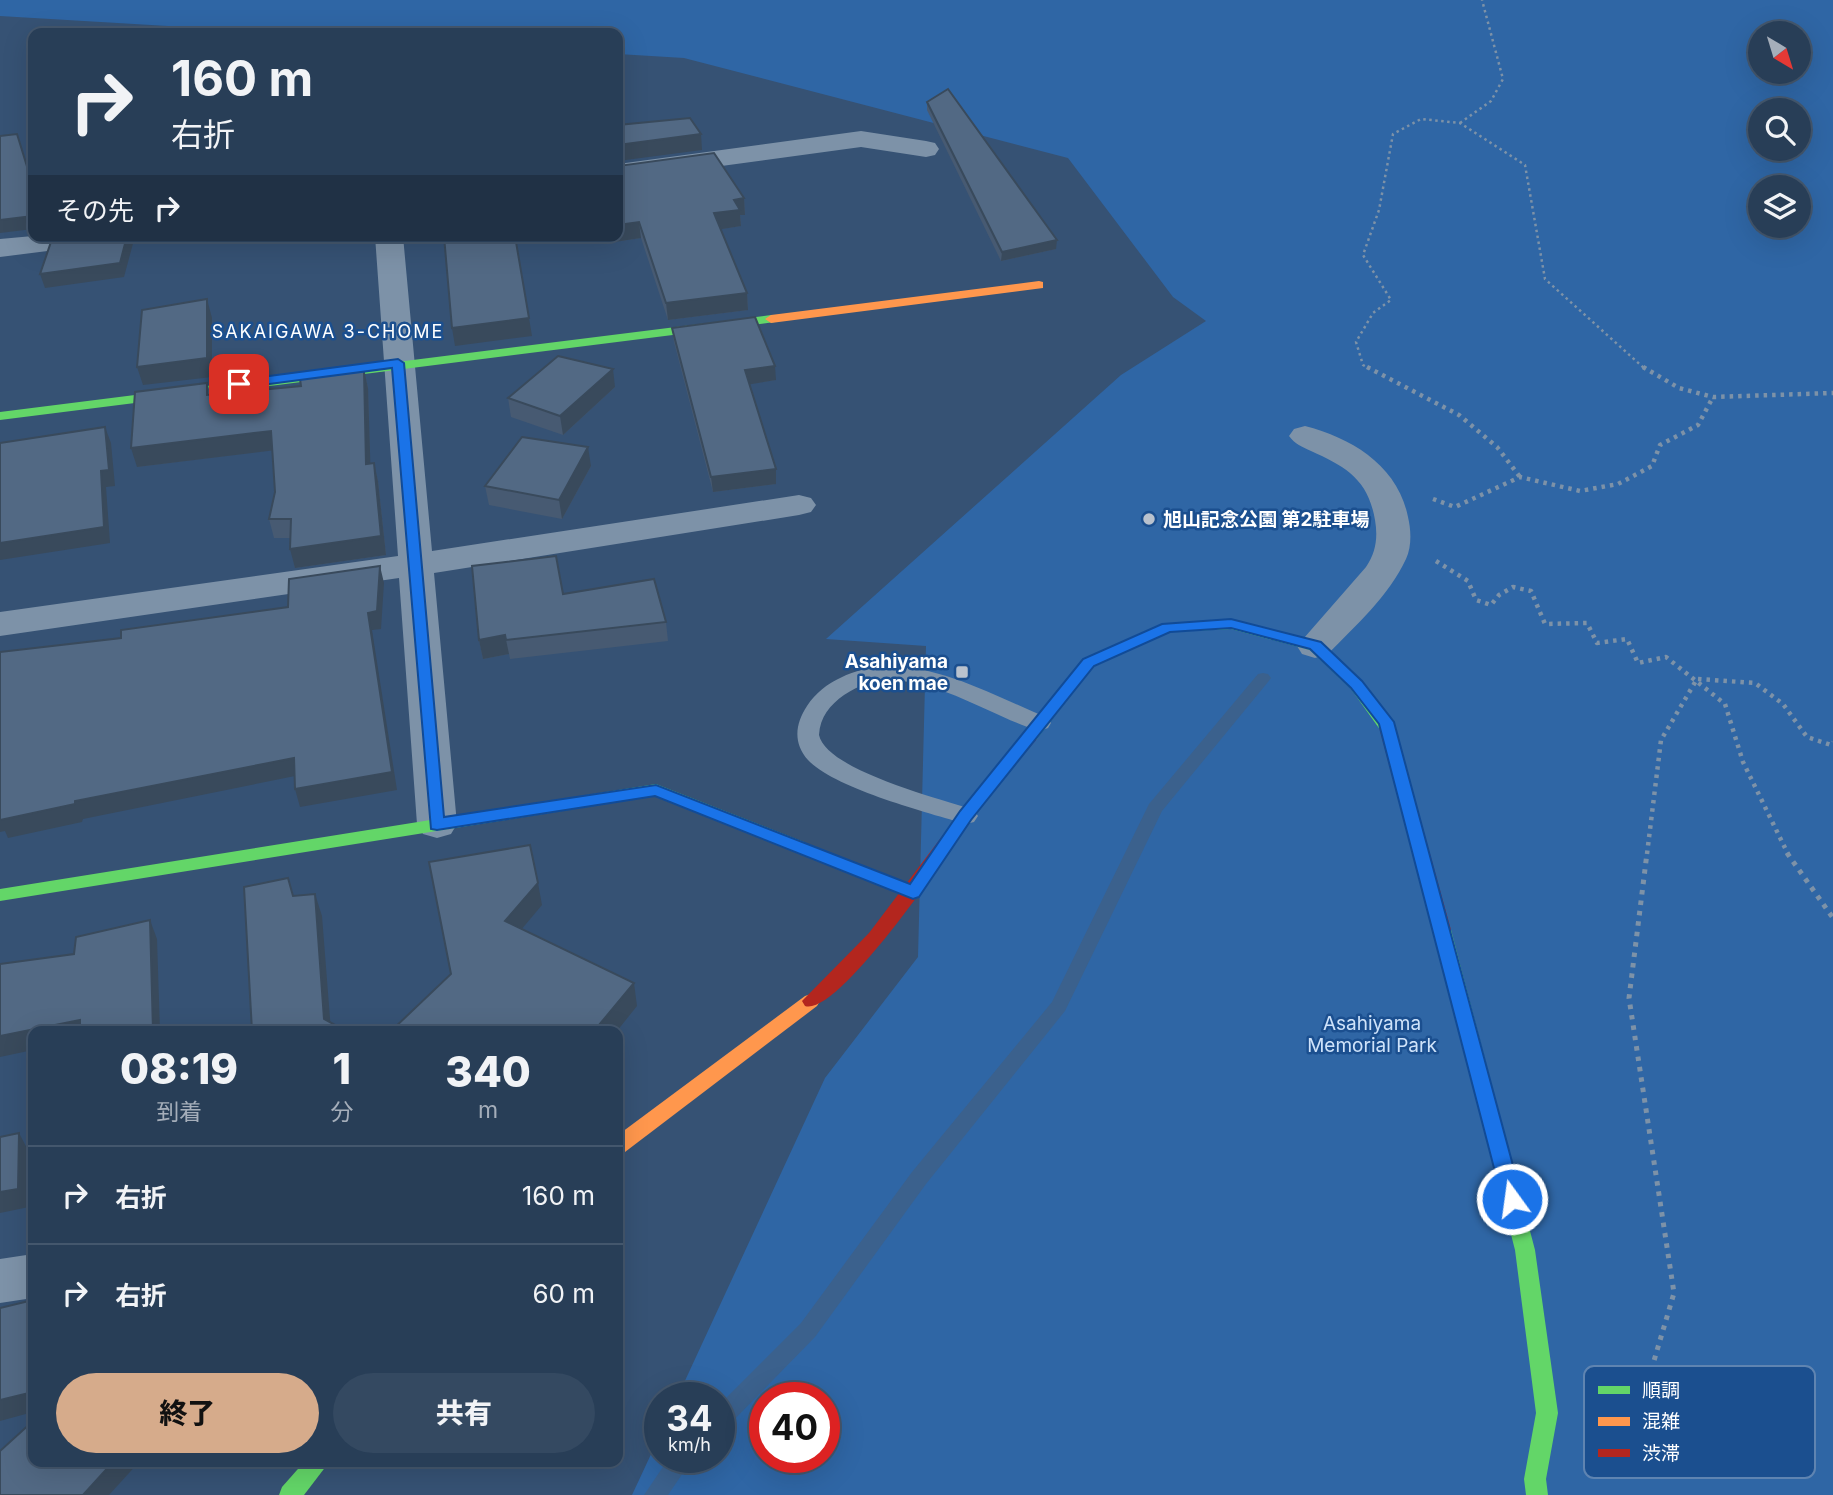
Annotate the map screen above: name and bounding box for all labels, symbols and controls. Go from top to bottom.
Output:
north arrow [1748,21,1811,84]
map controls [1748,21,1811,238]
text: 160 m [171,49,313,108]
icon: right [56,56,147,147]
button: search [1748,98,1811,161]
text: 右折 [171,115,235,154]
button: layers [1748,175,1811,238]
icon: right [148,189,186,227]
text: その先 [56,195,134,226]
district label: SAKAIGAWA 3-CHOME [212,321,444,342]
pin [209,354,269,414]
icon: arrive [220,365,258,403]
place label: 旭山記念公園 第2駐車場 [1163,508,1369,531]
marker: 旭山記念公園 第2駐車場 [1141,511,1157,527]
place label: Asahiyama koen mae [845,650,948,695]
marker: Asahiyama koen mae [954,664,970,680]
park label: Asahiyama Memorial Park [1307,1012,1437,1057]
text: 08:19 [120,1043,238,1094]
text: 1 [332,1043,351,1094]
text: 340 [445,1046,531,1097]
text: m [478,1096,498,1124]
text: 到着 [156,1098,202,1126]
text: 分 [330,1098,353,1126]
position arrow [1475,1162,1549,1236]
icon: right [56,1176,94,1214]
text: 160 m [522,1180,595,1211]
text: 右折 [115,1182,167,1213]
icon: right [56,1274,94,1312]
text: 60 m [532,1278,595,1309]
text: 右折 [115,1280,167,1311]
legend [1584,1366,1815,1478]
button: 終了 [56,1373,319,1453]
button: 共有 [333,1373,595,1453]
text: 順調 [1642,1379,1680,1402]
speed limit sign: 40 [749,1382,840,1473]
text: 34 [666,1397,713,1439]
text: 混雑 [1642,1410,1680,1433]
text: km/h [668,1434,711,1455]
text: 渋滞 [1642,1442,1680,1465]

